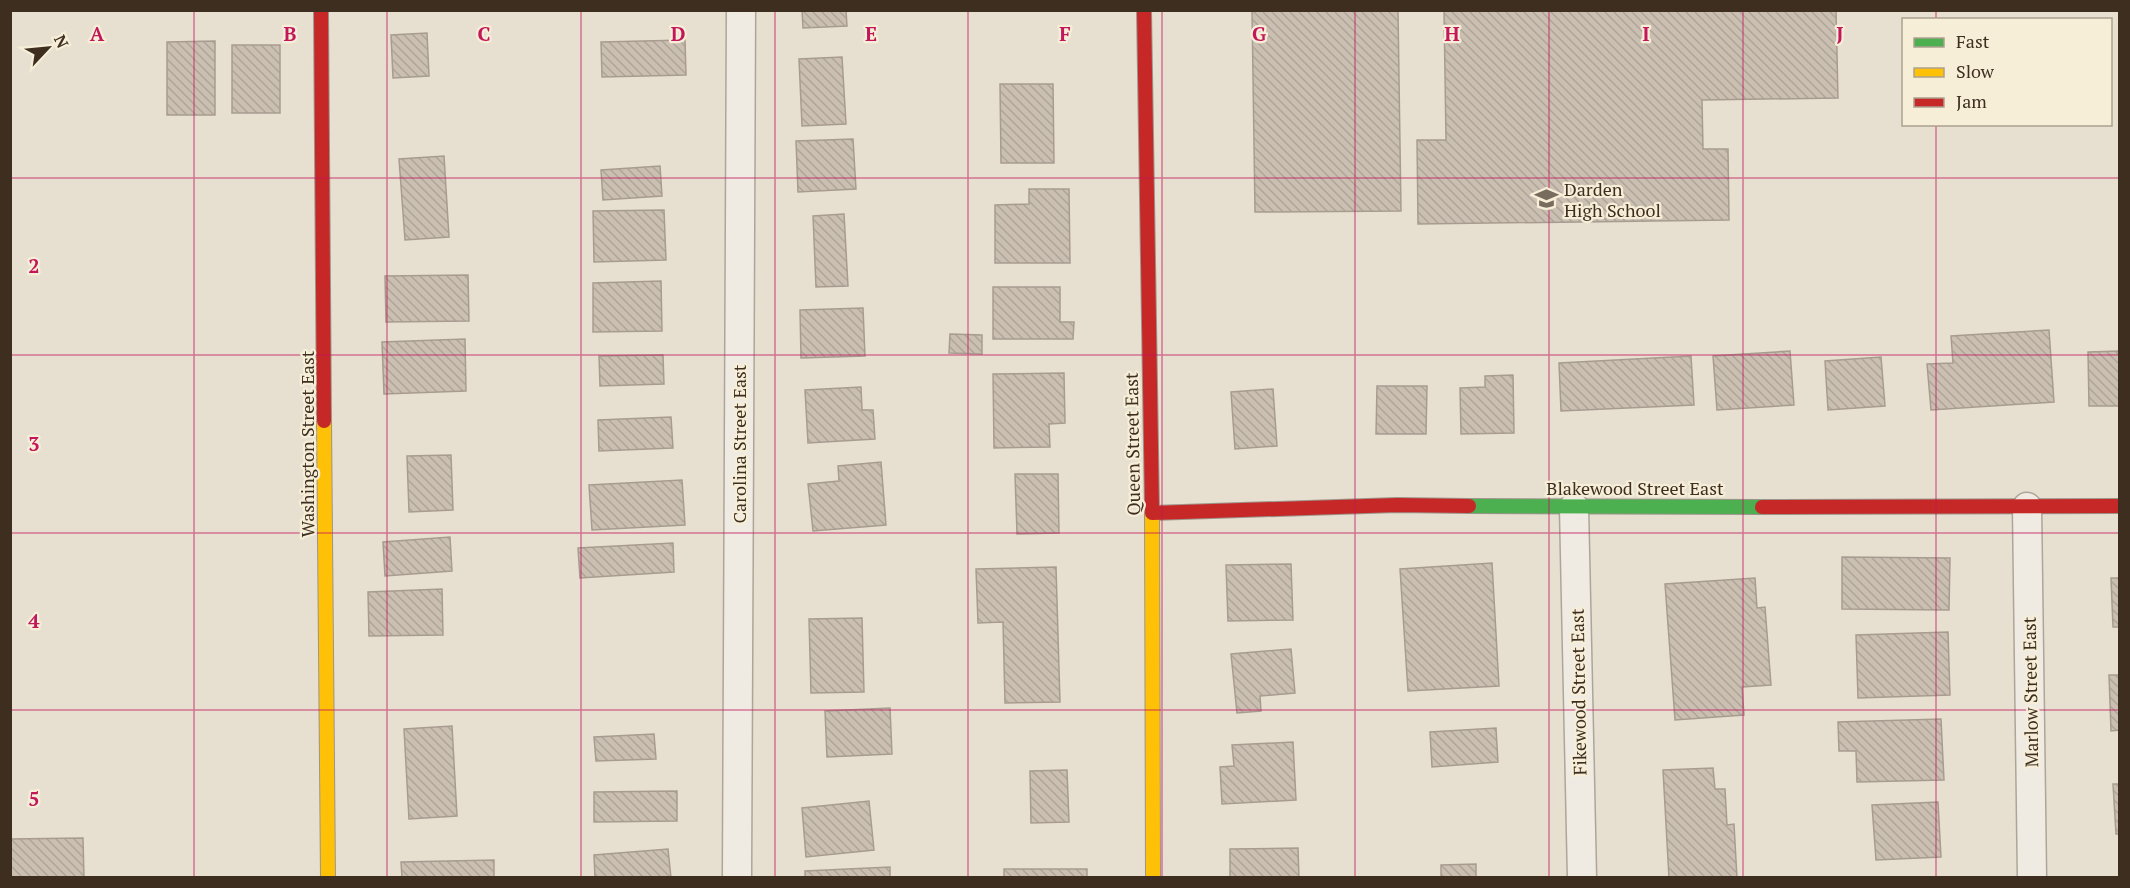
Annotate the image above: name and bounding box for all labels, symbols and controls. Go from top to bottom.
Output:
north arrow [18,18,78,78]
legend [1902,18,2112,126]
text: A [90,20,105,47]
text: B [284,20,297,47]
text: C [477,20,491,47]
text: D [671,20,685,47]
text: E [865,20,877,47]
text: F [1059,20,1071,47]
text: G [1252,20,1266,47]
text: H [1444,20,1460,47]
text: I [1642,20,1650,47]
text: J [1836,20,1844,47]
text: Fast [1956,29,1990,53]
text: N [49,31,74,52]
text: Slow [1956,59,1995,83]
text: Jam [1956,89,1987,113]
place label: Darden High School [1564,177,1661,222]
school or university icon: Darden High School [1533,186,1559,212]
text: 2 [28,252,40,279]
street label: Washington Street East [295,350,319,537]
street label: Carolina Street East [727,364,751,523]
street label: Queen Street East [1119,372,1145,516]
text: 3 [28,430,40,457]
street label: Blakewood Street East [1546,476,1724,500]
text: 4 [28,607,40,634]
street label: Fikewood Street East [1565,608,1591,776]
street label: Marlow Street East [2017,616,2043,768]
text: 5 [28,785,40,812]

